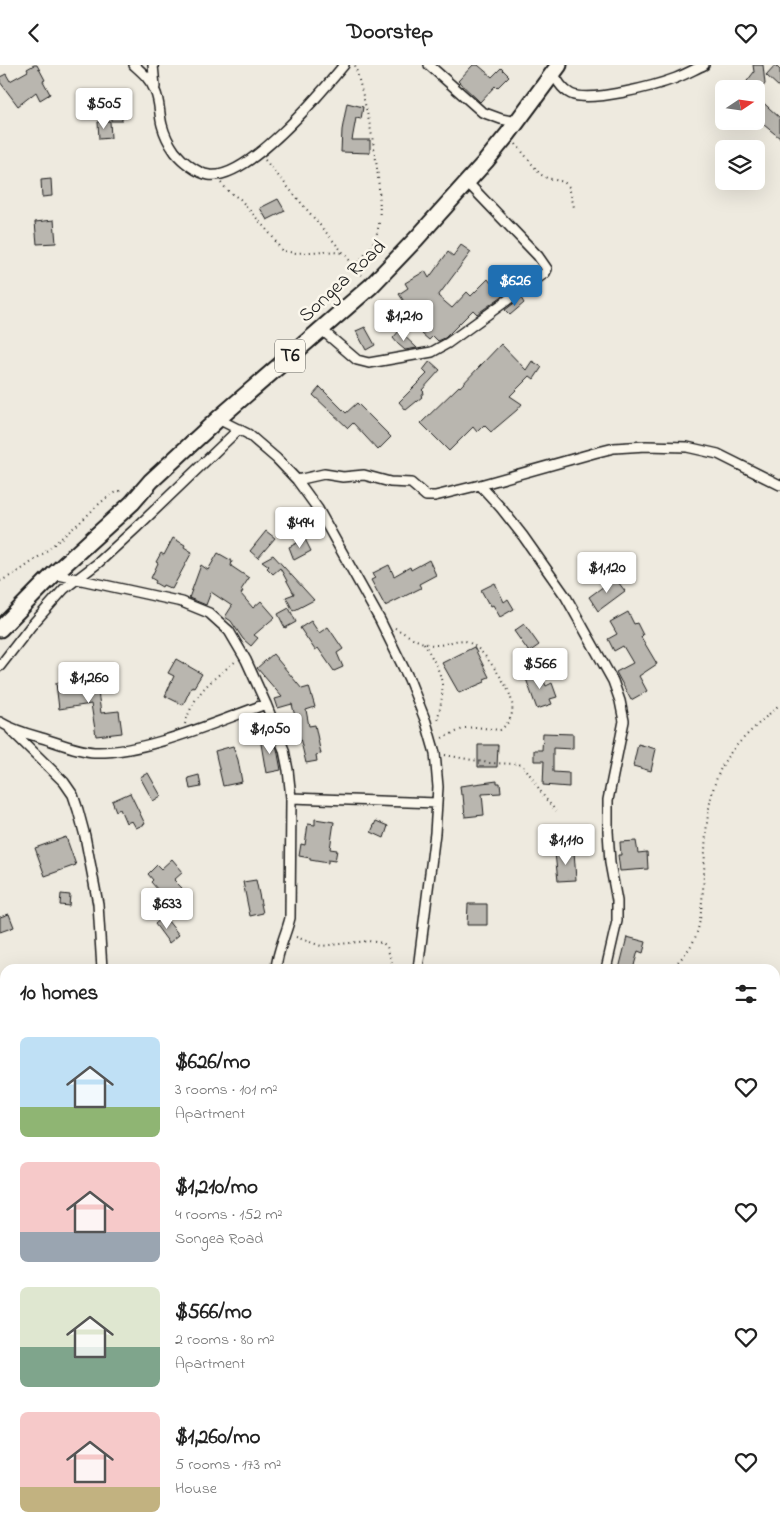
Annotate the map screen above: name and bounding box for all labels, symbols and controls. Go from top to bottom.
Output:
text: Doorstep [347,17,433,49]
icon: back [20,19,48,47]
icon: heart [732,19,760,47]
north arrow [715,80,765,130]
map controls [715,80,765,190]
pin: $505 [74,87,134,130]
text: $505 [87,92,121,116]
button: layers [715,140,765,190]
street label: Songea Road [293,234,394,331]
pin: $626 [485,265,545,307]
text: $626 [499,269,531,293]
pin: $1,210 [363,299,445,342]
text: $1,210 [385,304,423,328]
road number: T6 [275,339,305,373]
pin: $494 [270,507,330,549]
text: $494 [286,511,314,535]
pin: $1,120 [566,551,648,594]
text: $1,120 [588,556,626,580]
pin: $566 [510,647,570,690]
text: $566 [524,652,556,676]
pin: $1,260 [48,661,130,704]
text: $1,260 [69,666,109,690]
pin: $1,050 [229,713,311,755]
text: $1,050 [250,717,290,741]
pin: $1,110 [525,823,607,866]
text: $1,110 [549,828,583,852]
pin: $633 [137,887,197,930]
text: $633 [152,892,182,916]
text: 10 homes [20,979,98,1009]
icon: filters [732,980,760,1008]
text: $626/mo [175,1048,250,1078]
icon: home [60,1057,120,1117]
icon: heart [732,1073,760,1101]
text: 3 rooms · 101 m² [175,1078,277,1102]
text: Apartment [175,1102,245,1126]
text: $1,210/mo [175,1173,258,1203]
icon: home [60,1182,120,1242]
icon: heart [732,1198,760,1226]
text: 4 rooms · 152 m² [175,1203,283,1227]
text: Songea Road [175,1227,263,1251]
text: $566/mo [175,1298,252,1328]
icon: home [60,1307,120,1367]
icon: heart [732,1323,760,1351]
text: 2 rooms · 80 m² [175,1328,275,1352]
text: Apartment [175,1352,245,1376]
text: $1,260/mo [175,1423,260,1453]
icon: home [60,1432,120,1492]
icon: heart [732,1448,760,1476]
text: 5 rooms · 173 m² [175,1453,281,1477]
text: House [175,1477,217,1501]

